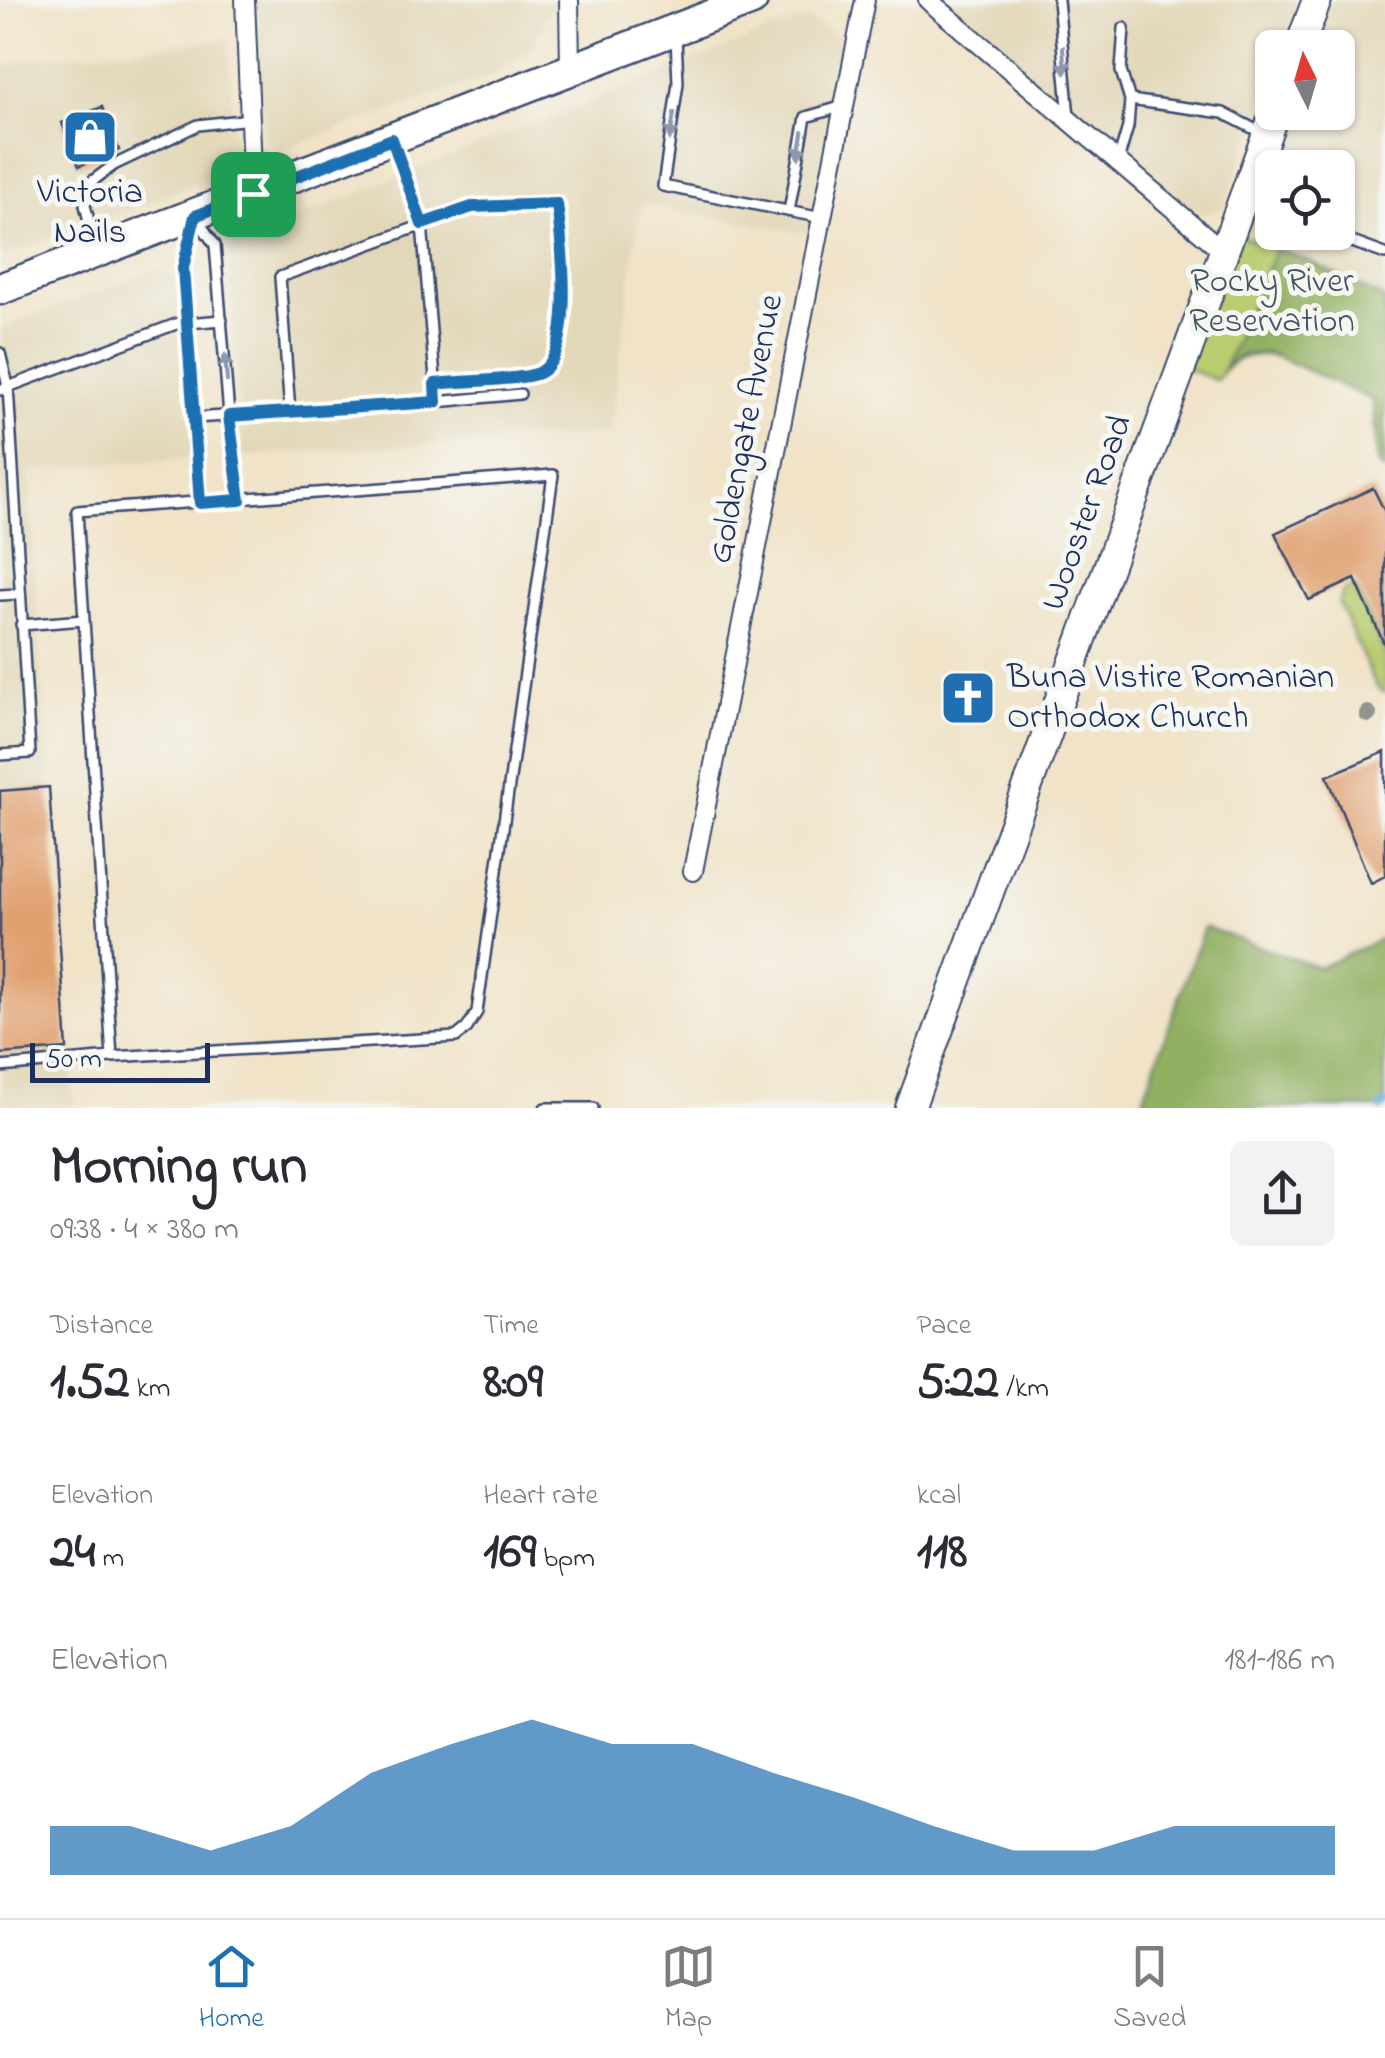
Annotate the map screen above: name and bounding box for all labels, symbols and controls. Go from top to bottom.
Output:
north arrow [1255,30,1355,130]
map controls [1255,30,1355,250]
one-way arrow [1056,45,1072,76]
shop icon: Victoria Nails [60,107,120,167]
one-way arrow [664,111,679,142]
one-way arrow [793,130,809,161]
button: locate [1255,150,1355,250]
pin [211,152,296,237]
icon: arrive [226,167,281,222]
place label: Victoria Nails [36,168,143,259]
park label: Rocky River Reservation [1189,257,1355,348]
street label: Goldengate Avenue [696,290,798,568]
one-way arrow [217,351,233,383]
street label: Wooster Road [1029,408,1147,618]
place label: Buna Vistire Romanian Orthodox Church [1006,653,1334,744]
church icon: Buna Vistire Romanian Orthodox Church [938,668,998,728]
scale bar [30,1038,210,1082]
text: 50 m [45,1040,102,1081]
text: Morning run [50,1129,307,1209]
button: share [1230,1141,1335,1246]
text: 09:38 · 4 × 380 m [50,1207,239,1254]
text: Distance [50,1306,153,1347]
text: Time [483,1306,539,1347]
text: Pace [917,1306,971,1347]
text: 1.52 [50,1347,130,1420]
text: 8:09 [483,1347,543,1420]
text: 5:22 [917,1347,999,1420]
text: km [130,1369,171,1410]
text: /km [999,1369,1049,1410]
text: Elevation [50,1476,153,1517]
text: Heart rate [483,1476,598,1517]
text: kcal [917,1476,961,1517]
text: 24 [50,1517,95,1590]
text: 169 [483,1517,536,1590]
text: 118 [917,1517,967,1590]
text: m [95,1539,124,1580]
text: bpm [536,1539,595,1580]
text: Elevation [50,1638,168,1685]
text: 181–186 m [1224,1638,1335,1685]
tab: Home [199,1939,264,2040]
tab: Map [661,1939,716,2040]
tab: Saved [1113,1939,1186,2040]

